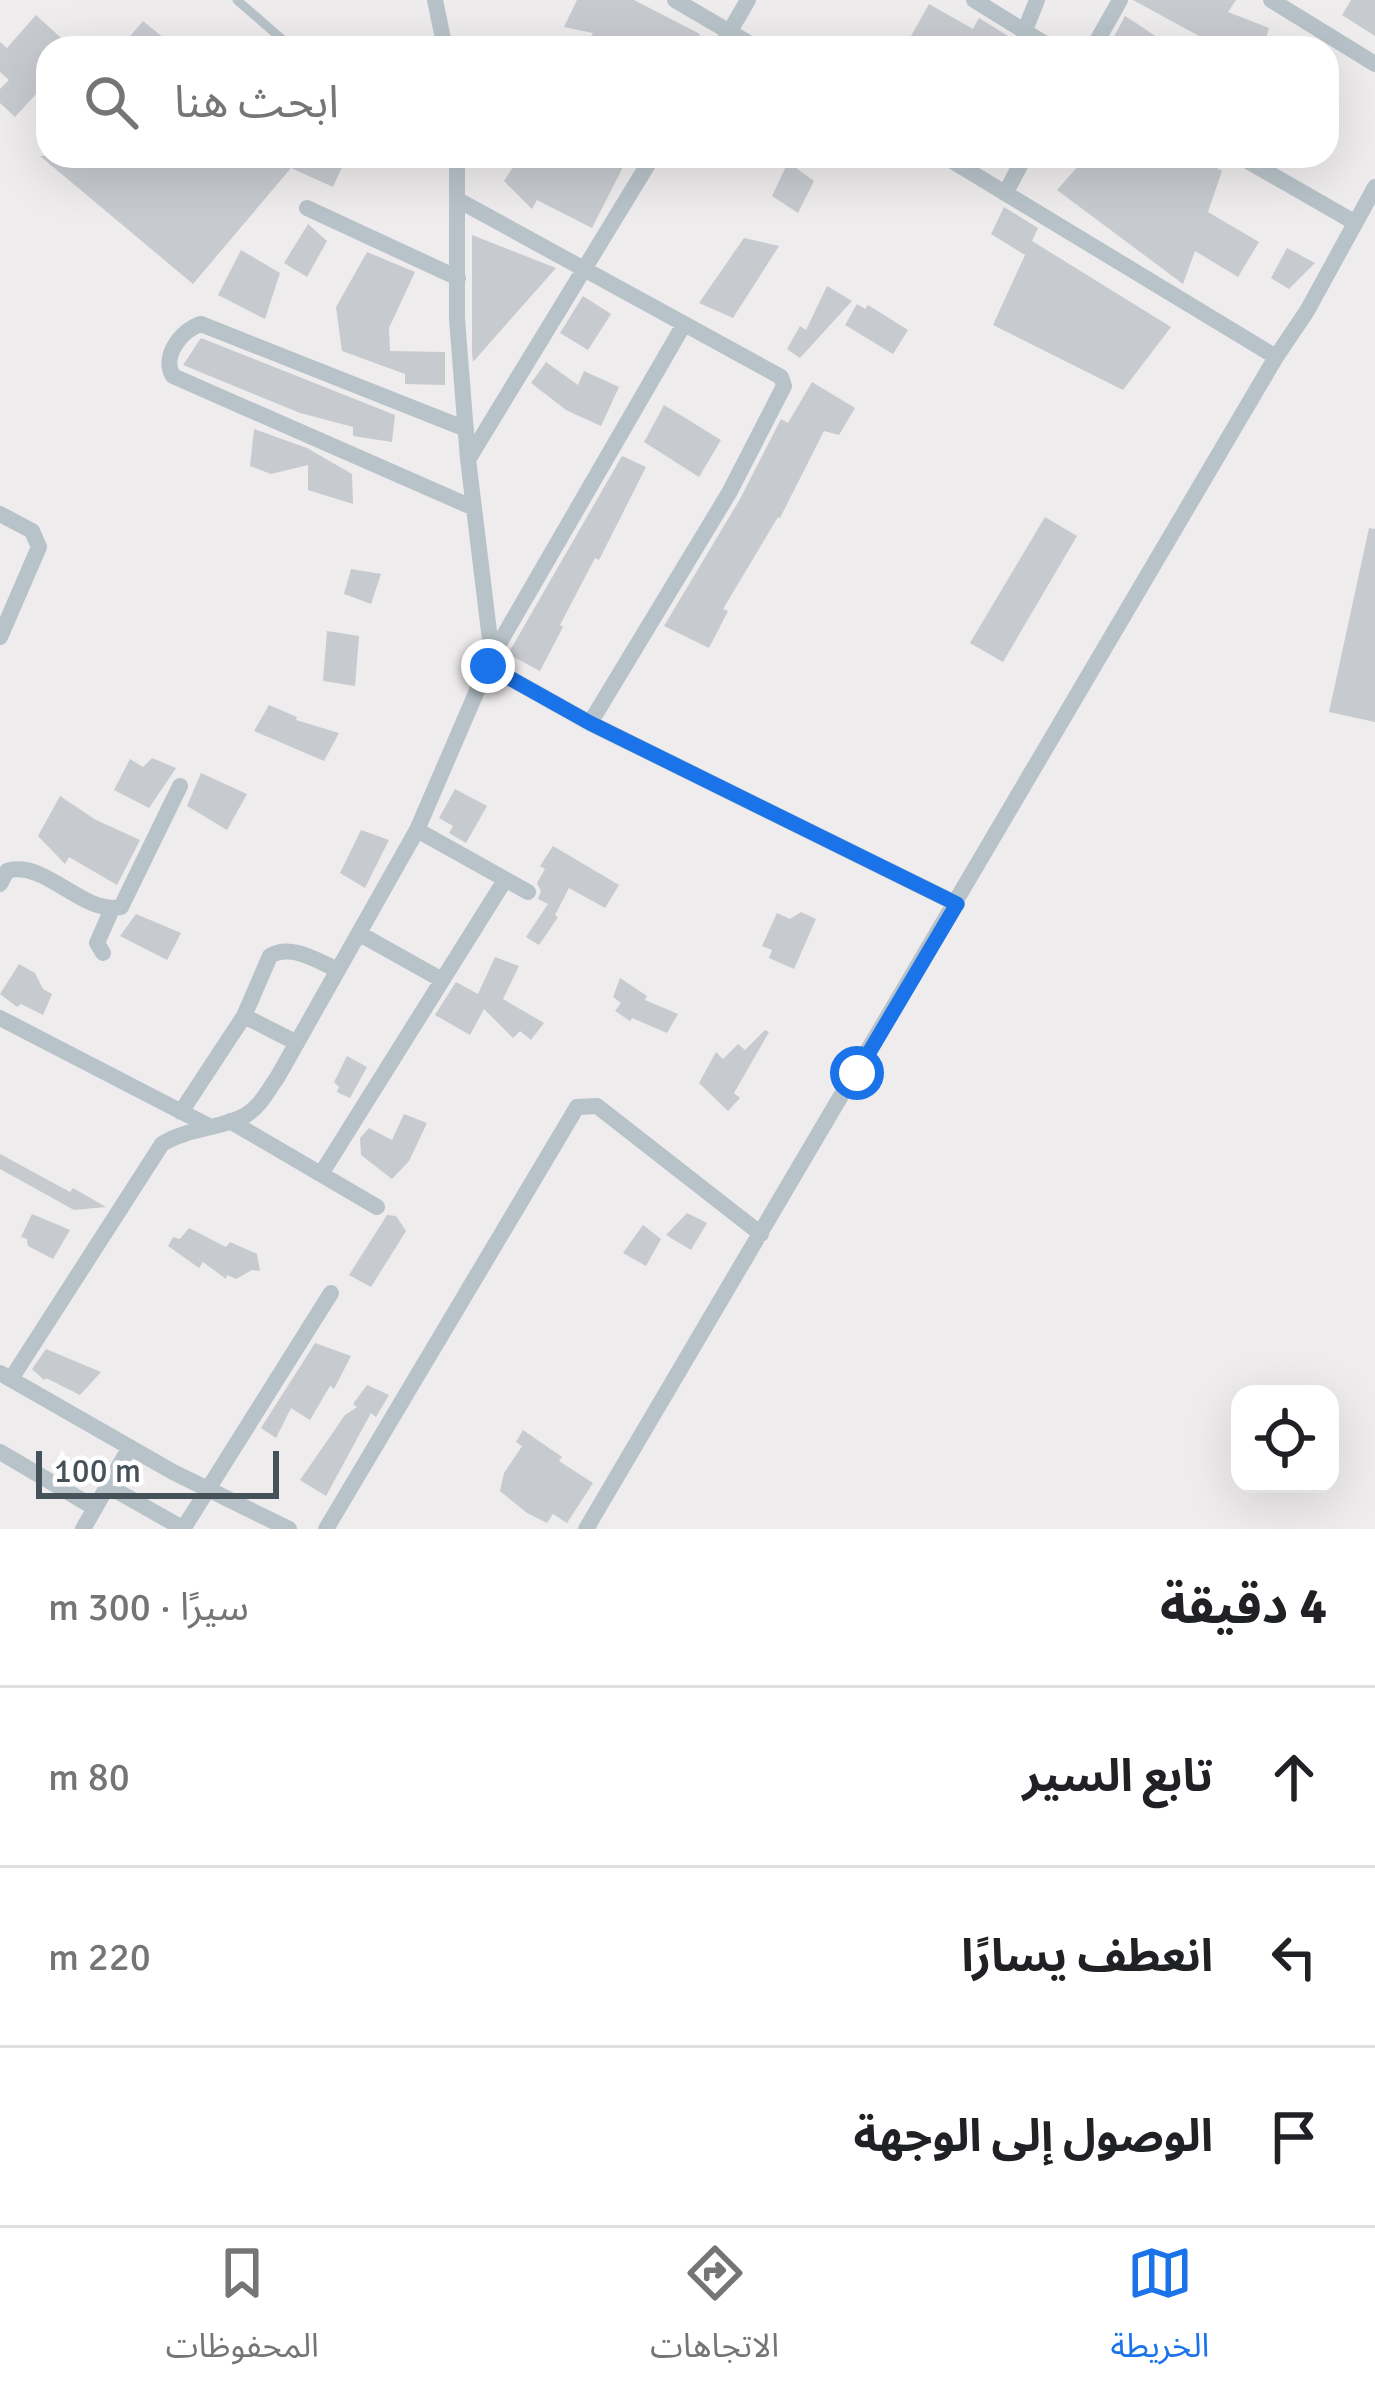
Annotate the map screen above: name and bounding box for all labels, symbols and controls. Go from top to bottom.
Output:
search box [36,36,1339,168]
icon: search [78,69,144,135]
text: ابحث هنا [174,75,339,130]
route end [461,639,515,693]
route start [830,1046,884,1100]
map controls [1231,1385,1339,1493]
button: locate [1231,1385,1339,1493]
scale bar [36,1445,279,1498]
text: 100 m [54,1451,141,1492]
text: 4 دقيقة [1160,1575,1327,1638]
text: سيرًا · 300 m [48,1583,249,1631]
icon: ahead [1261,1744,1327,1810]
text: تابع السير [1023,1749,1213,1804]
text: 80 m [48,1753,130,1801]
icon: left [1261,1924,1327,1990]
text: انعطف يسارًا [961,1929,1213,1984]
text: 220 m [48,1933,151,1981]
icon: arrive [1261,2104,1327,2170]
text: الوصول إلى الوجهة [853,2109,1213,2164]
tab: المحفوظات [166,2240,319,2381]
tab: الاتجاهات [650,2240,779,2381]
tab: الخريطة [1110,2240,1209,2381]

